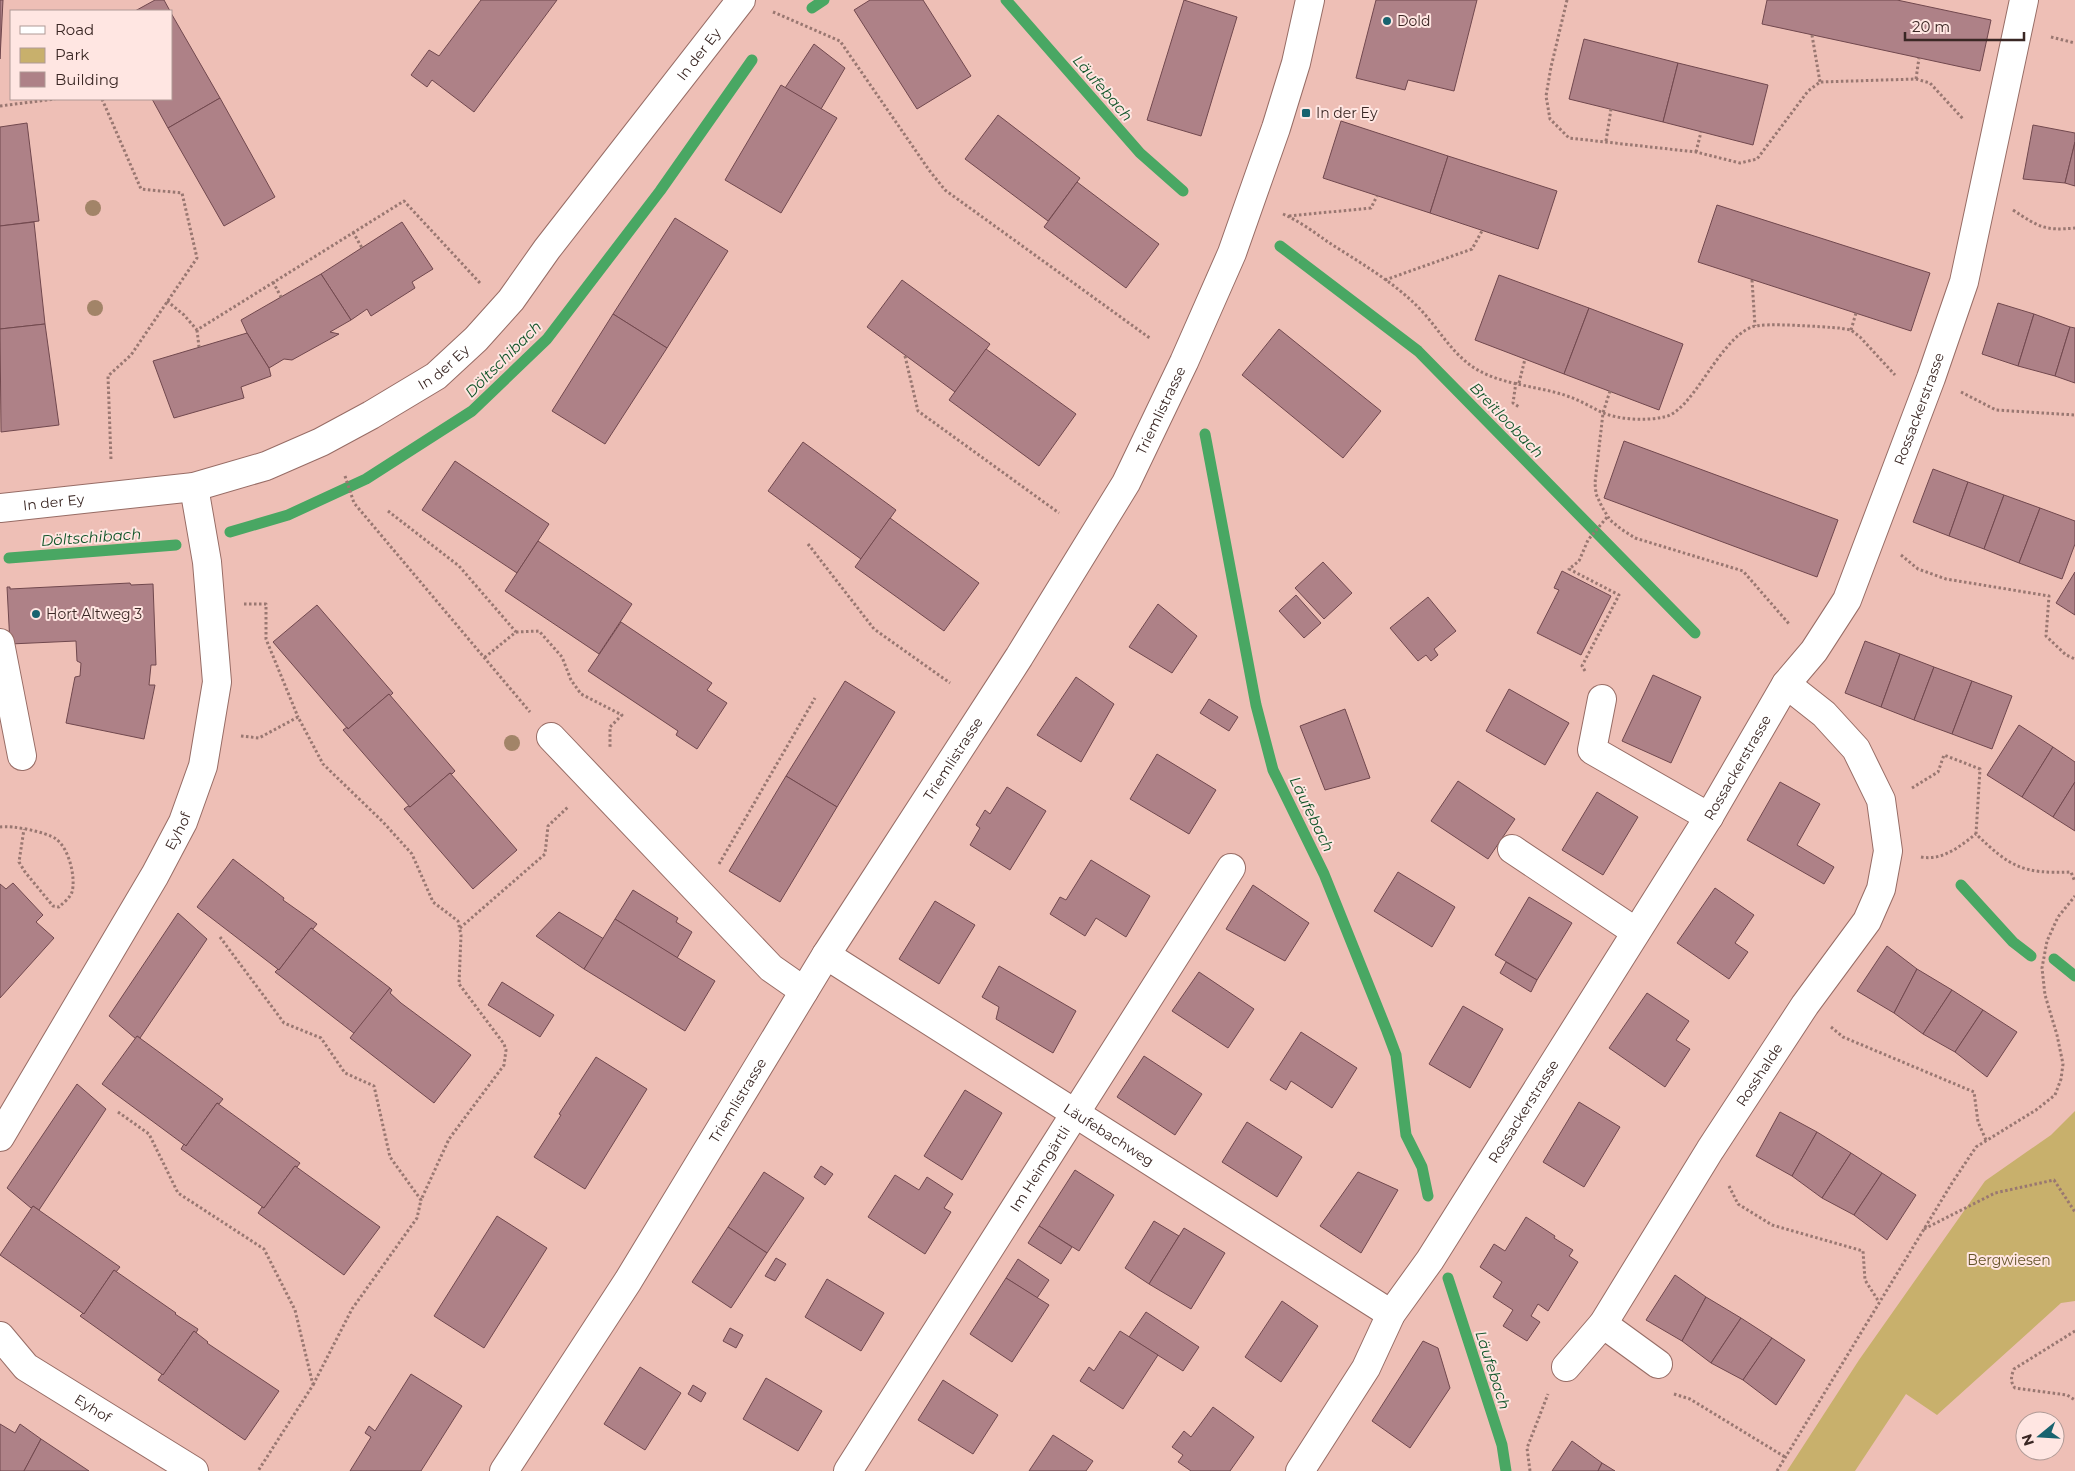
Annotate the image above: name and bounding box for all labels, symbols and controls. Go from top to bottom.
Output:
legend [10,10,172,100]
scale bar [1905,10,2024,42]
place label: Dold [1397,12,1431,30]
marker: Dold [1381,15,1393,27]
text: 20 m [1912,17,1950,36]
text: Road [55,20,94,39]
street label: In der Ey [673,24,725,84]
text: Park [55,45,89,64]
water label: Läufebach [1069,51,1137,125]
text: Building [55,70,119,89]
place label: In der Ey [1316,104,1378,122]
marker: In der Ey [1300,107,1312,119]
water label: Döltschibach [461,317,545,401]
street label: In der Ey [415,341,473,394]
street label: Rossackerstrasse [1890,350,1948,468]
street label: Triemlistrasse [1132,363,1190,458]
water label: Breitloobach [1466,378,1548,462]
street label: In der Ey [22,490,86,514]
water label: Döltschibach [40,524,142,550]
place label: Hort Altweg 3 [46,605,142,623]
marker: Hort Altweg 3 [30,608,42,620]
street label: Rossackerstrasse [1700,712,1775,823]
street label: Triemlistrasse [919,714,987,804]
water label: Läufebach [1286,773,1338,855]
street label: Eyhof [161,809,195,853]
street label: Rosshalde [1732,1040,1787,1110]
street label: Triemlistrasse [705,1055,770,1146]
street label: Rossackerstrasse [1484,1056,1563,1166]
street label: Läufebachweg [1060,1099,1157,1170]
street label: Im Heimgärtli [1006,1123,1074,1215]
park label: Bergwiesen [1967,1251,2051,1269]
water label: Läufebach [1471,1328,1515,1412]
street label: Eyhof [71,1390,116,1427]
north arrow [2015,1411,2065,1461]
text: N [2017,1432,2038,1448]

